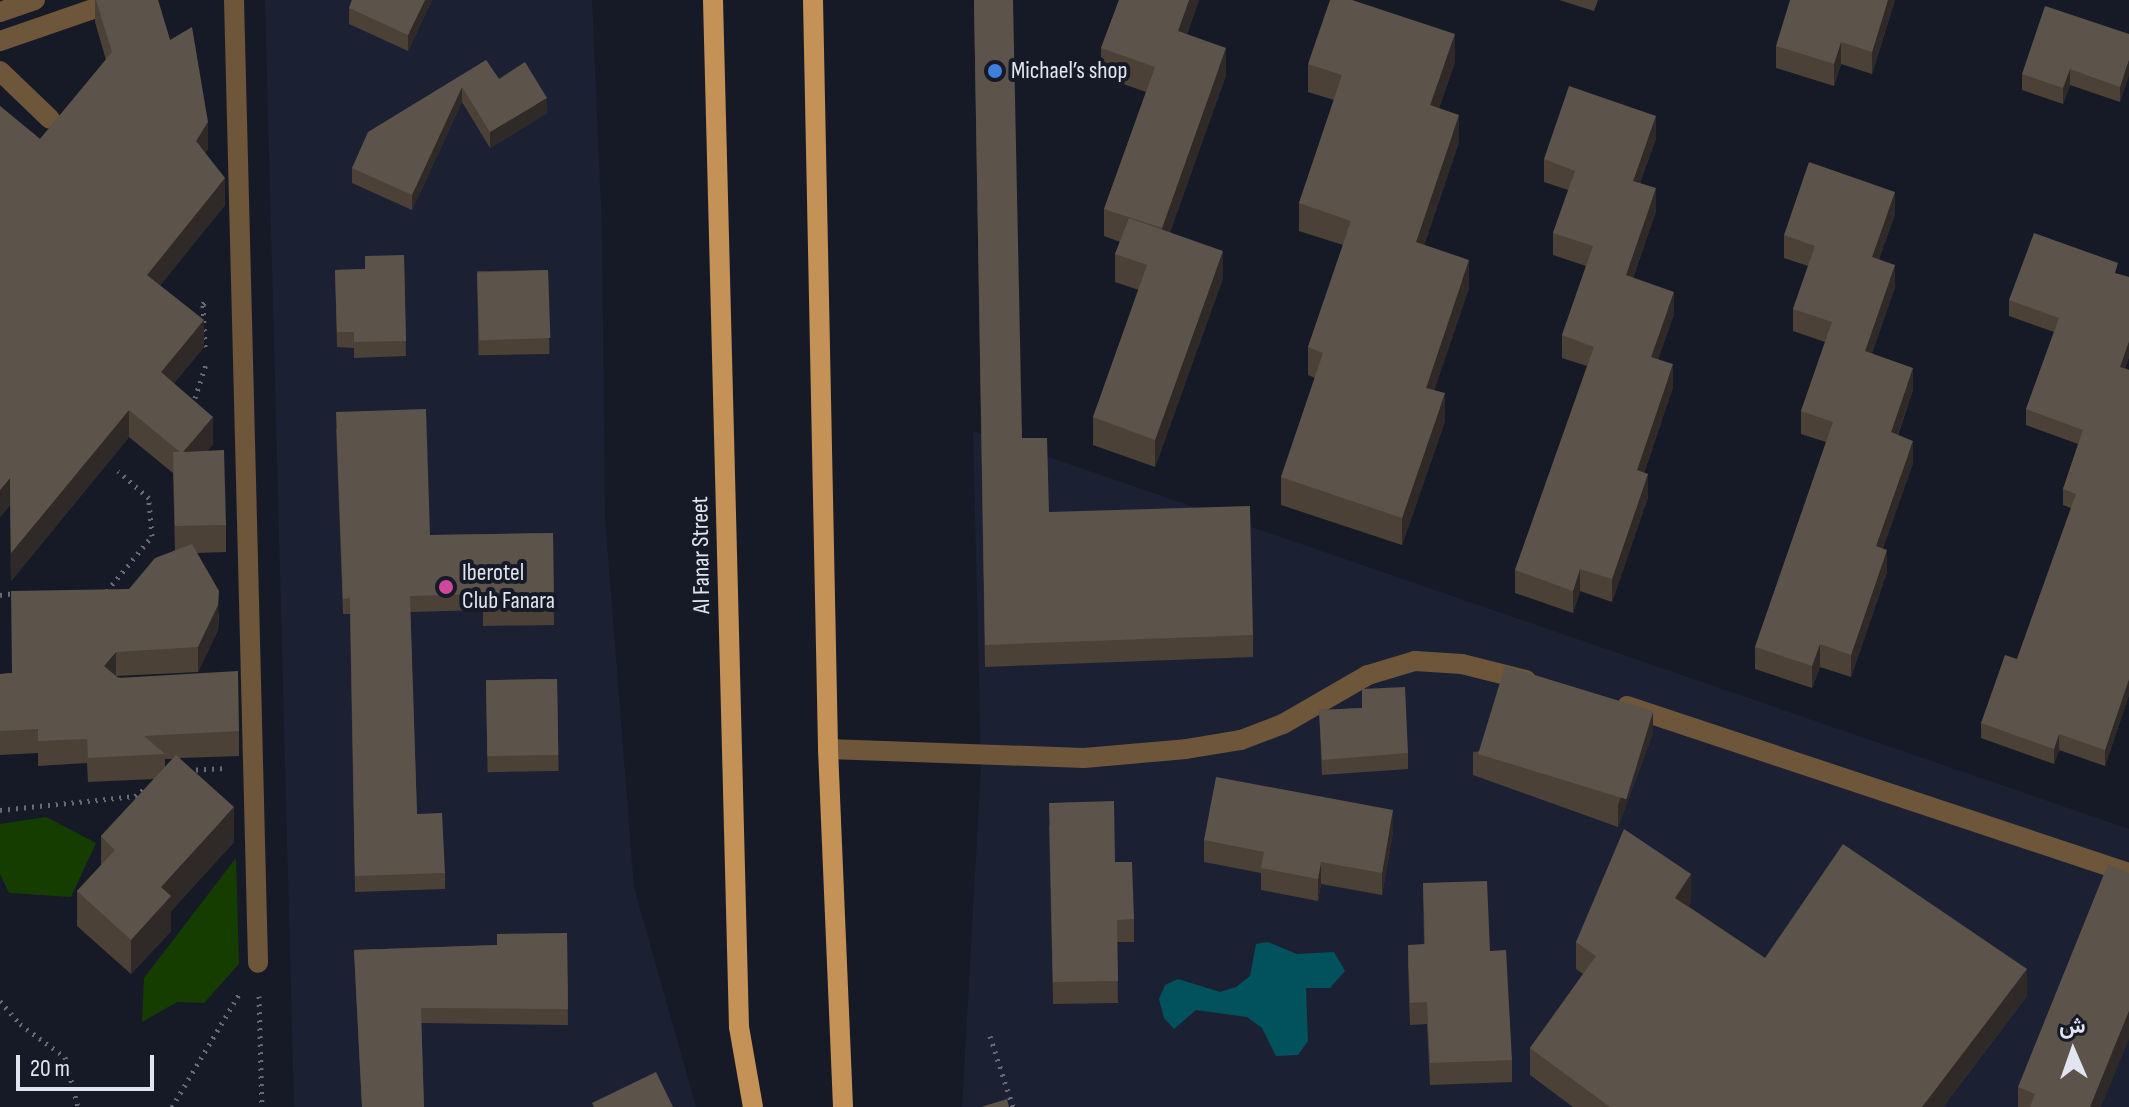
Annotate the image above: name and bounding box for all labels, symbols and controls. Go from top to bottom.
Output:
place label: Michael’s shop [1011,57,1128,85]
marker: Michael’s shop [986,62,1004,80]
street label: Al Fanar Street [686,496,716,614]
place label: Iberotel Club Fanara [462,559,555,615]
marker: Iberotel Club Fanara [437,578,455,596]
north arrow [2033,1011,2113,1091]
text: ش [2058,1013,2086,1040]
scale bar [20,1039,158,1089]
text: 20 m [30,1054,70,1083]

